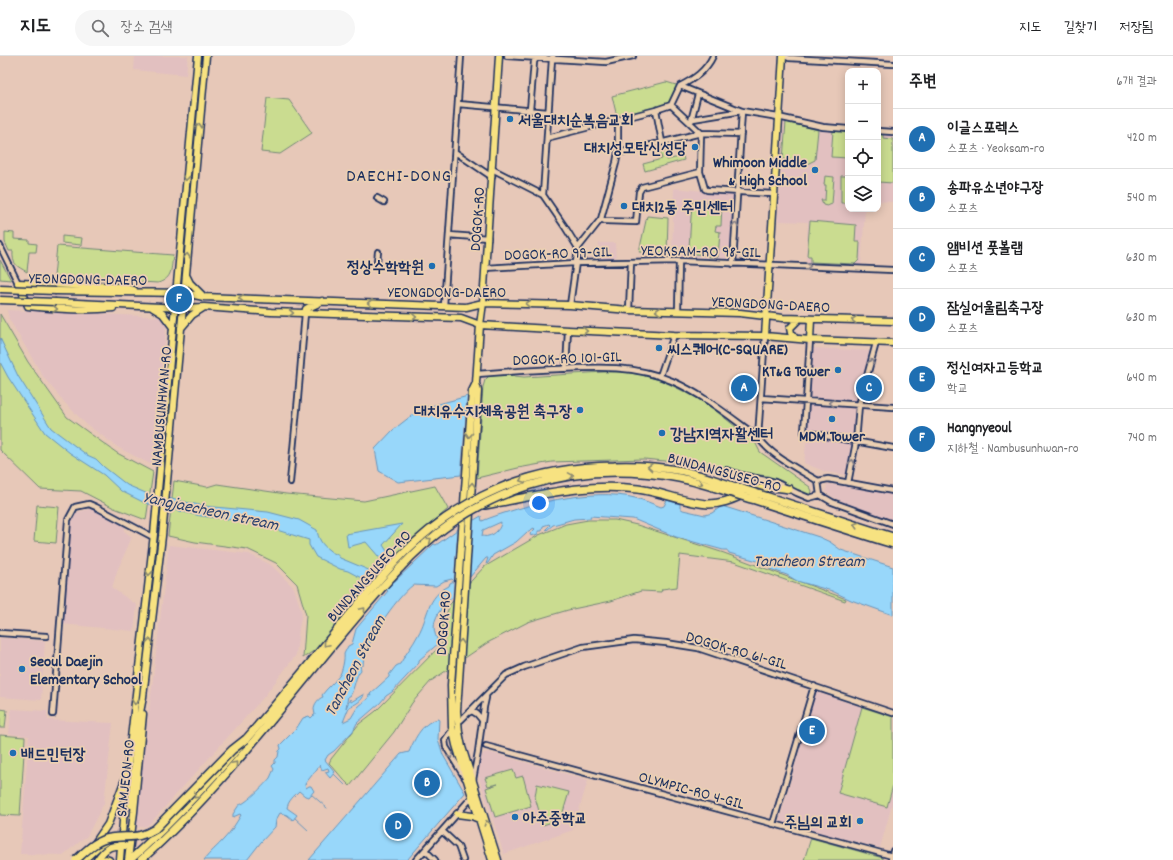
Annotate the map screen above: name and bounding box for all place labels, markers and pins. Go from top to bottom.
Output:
place label: 서울대치순복음교회 [518,110,634,133]
marker: 서울대치순복음교회 [505,114,515,124]
place label: 대치성모탄신성당 [584,138,687,161]
marker: 대치성모탄신성당 [690,142,700,152]
place label: Whimoon Middle & High School [713,152,807,193]
marker: Whimoon Middle & High School [810,165,820,175]
place label: 대치2동 주민센터 [632,197,733,220]
marker: 대치2동 주민센터 [619,201,629,211]
place label: 정상수학학원 [347,257,424,280]
marker: 정상수학학원 [427,261,437,271]
pin: F [166,284,192,314]
place label: 씨스퀘어(C-SQUARE) [667,339,788,362]
marker: 씨스퀘어(C-SQUARE) [654,343,664,353]
place label: KT&G Tower [762,361,831,384]
marker: KT&G Tower [833,365,843,375]
pin: A [731,373,757,403]
pin: C [856,373,882,403]
place label: 대치유수지체육공원 축구장 [414,401,572,424]
marker: 대치유수지체육공원 축구장 [575,405,585,415]
marker: MDM Tower [827,414,837,424]
place label: 강남지역자활센터 [670,424,773,447]
place label: MDM Tower [799,426,866,449]
marker: 강남지역자활센터 [657,428,667,438]
place label: Seoul Daejin Elementary School [30,651,142,692]
marker: Seoul Daejin Elementary School [17,664,27,674]
pin: E [799,716,825,746]
place label: 배드민턴장 [21,744,86,767]
marker: 배드민턴장 [8,748,18,758]
pin: B [414,768,440,798]
place label: 아주중학교 [522,808,587,831]
pin: D [385,811,411,841]
marker: 아주중학교 [510,812,520,822]
place label: 주님의 교회 [784,812,852,835]
marker: 주님의 교회 [855,816,865,826]

